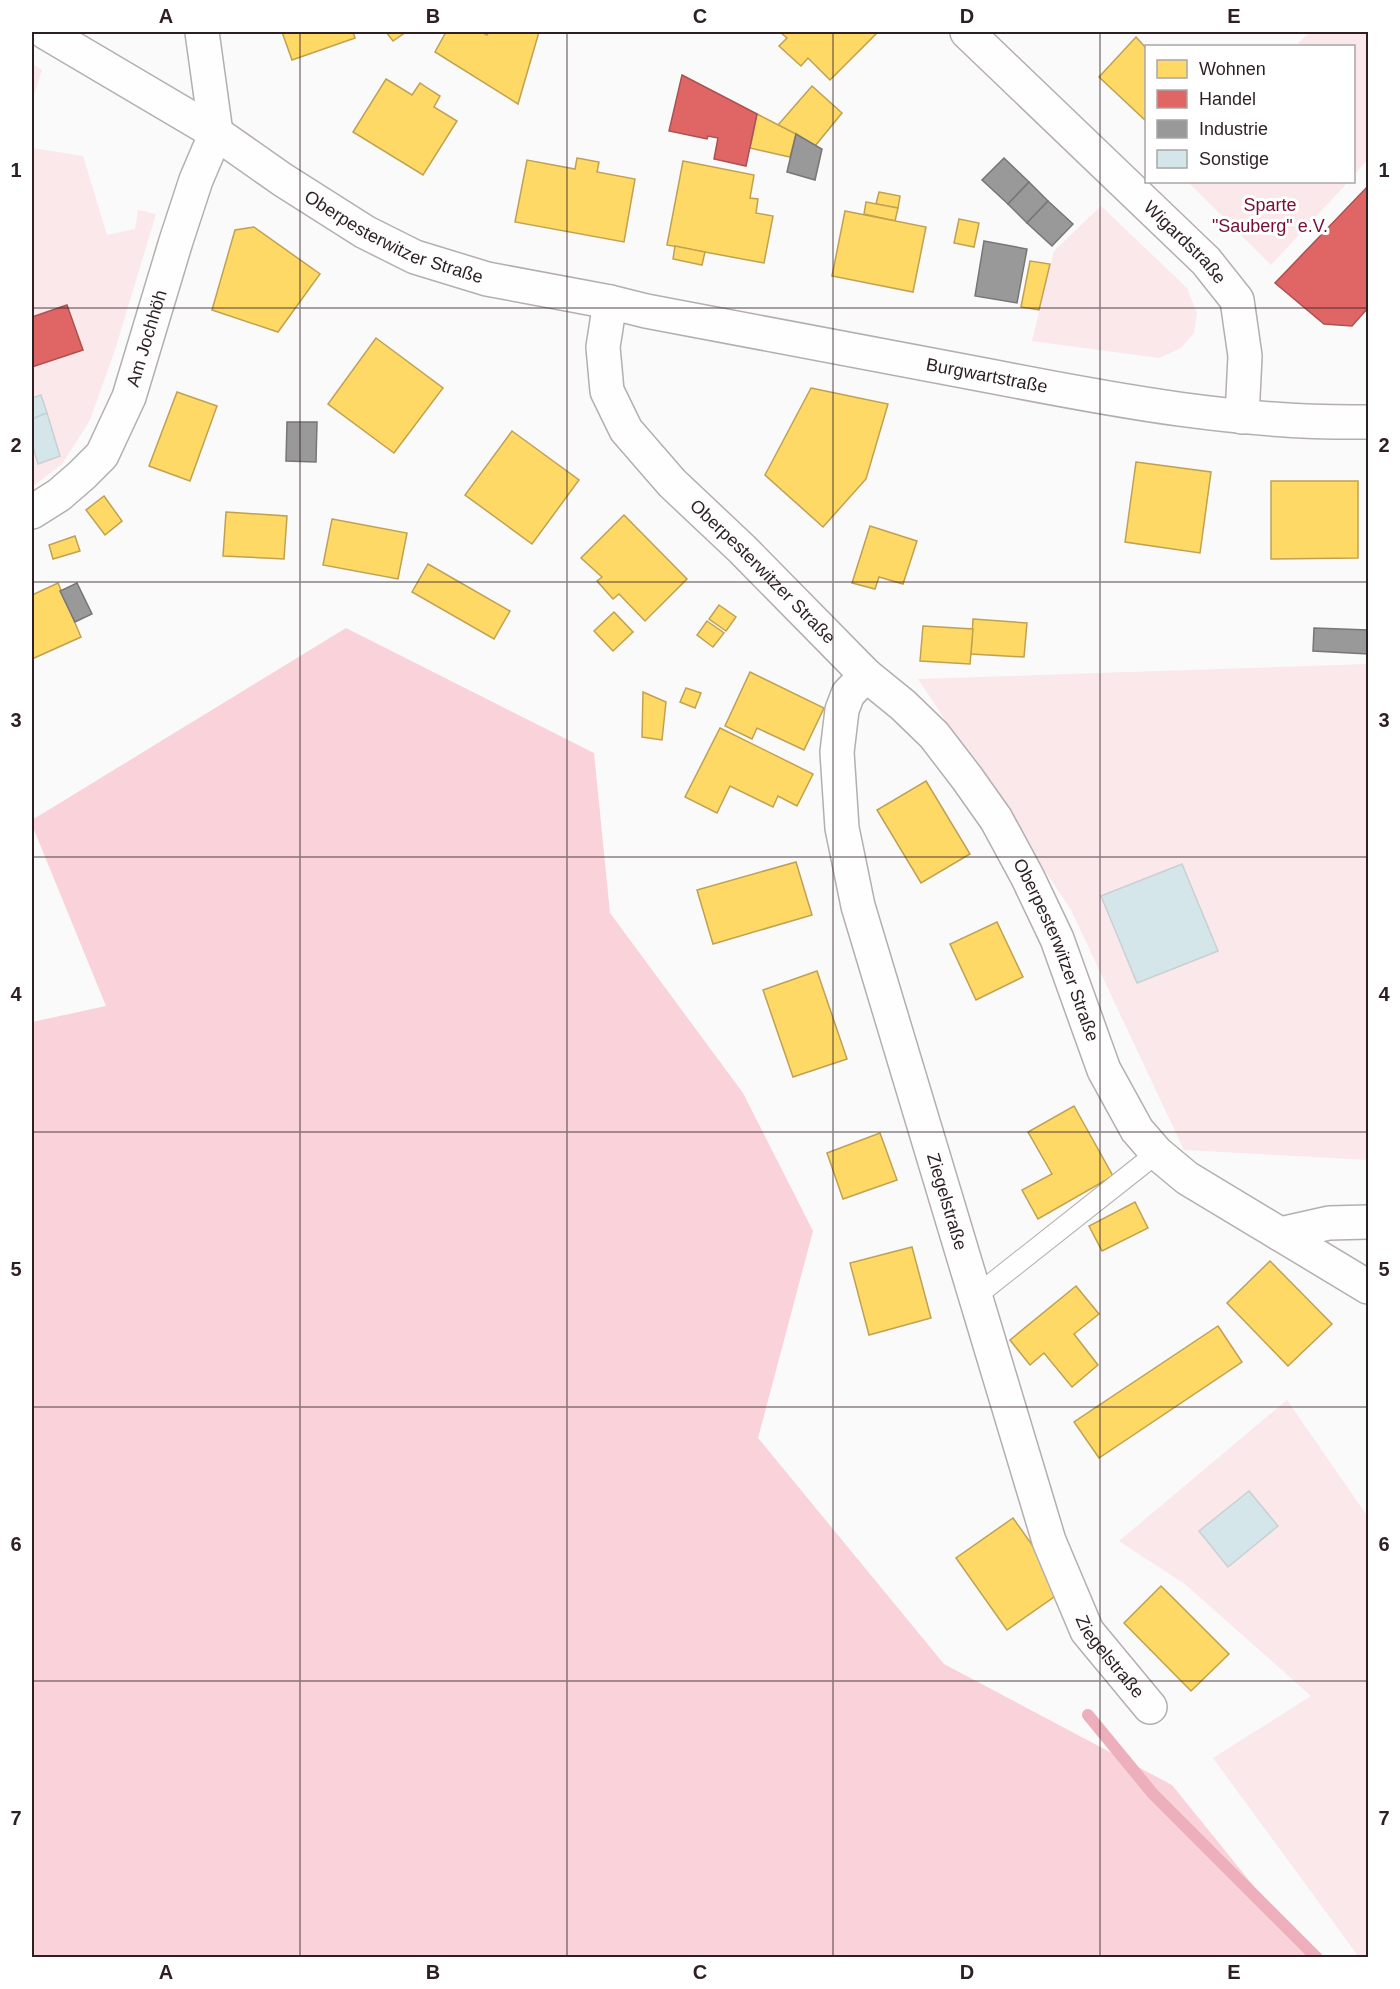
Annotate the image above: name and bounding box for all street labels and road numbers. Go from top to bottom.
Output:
street label: Oberpesterwitzer Straße [301,186,486,287]
street label: Wigardstraße [1140,197,1230,288]
street label: Am Jochhöh [123,287,171,389]
street label: Burgwartstraße [925,354,1049,397]
street label: Oberpesterwitzer Straße [686,495,839,648]
street label: Oberpesterwitzer Straße [1009,855,1103,1044]
street label: Ziegelstraße [923,1151,971,1252]
street label: Ziegelstraße [1071,1612,1148,1702]

